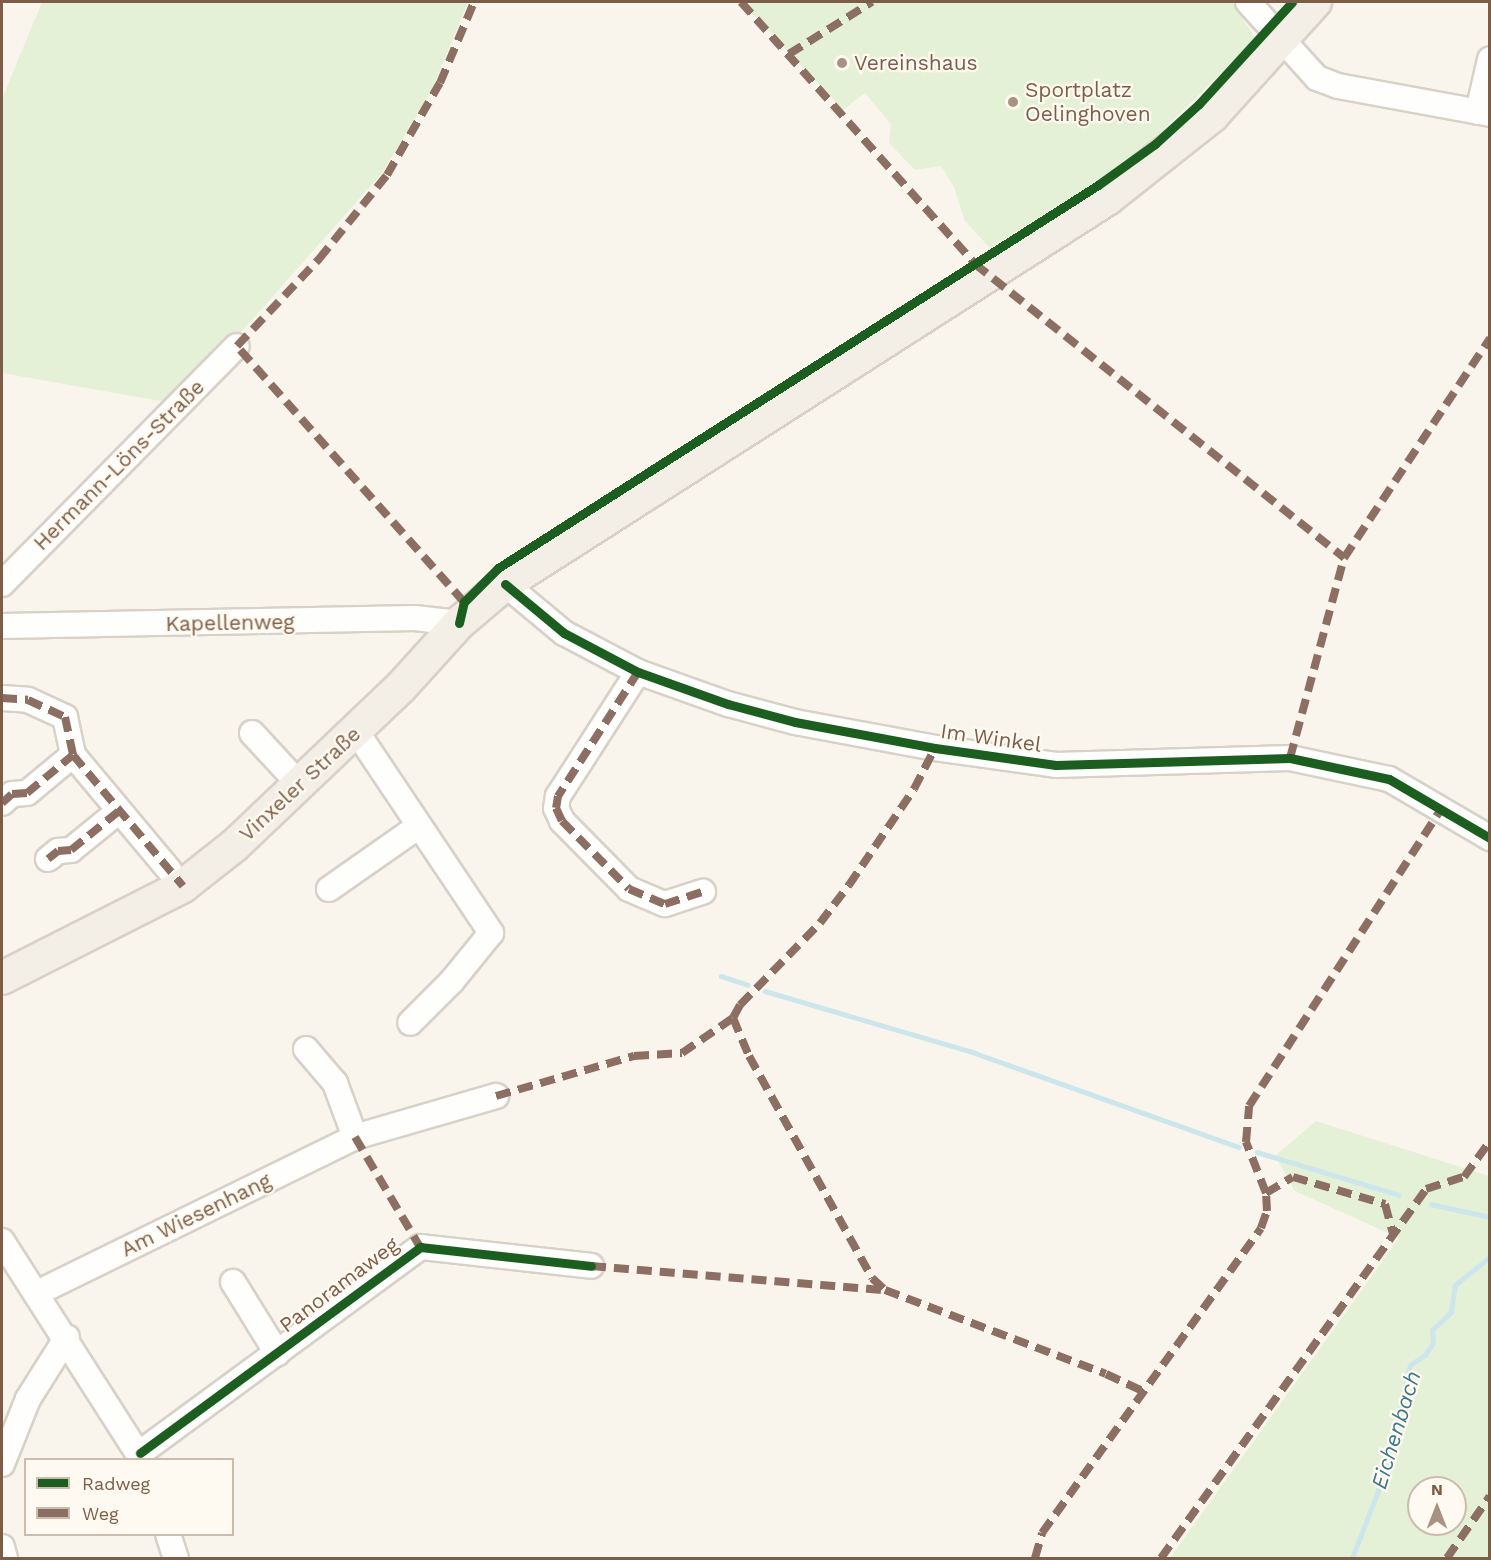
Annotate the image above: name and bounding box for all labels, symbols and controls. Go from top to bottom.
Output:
place label: Vereinshaus [854,50,978,76]
marker: Vereinshaus [835,56,849,70]
place label: Sportplatz Oelinghoven [1025,77,1151,127]
marker: Sportplatz Oelinghoven [1006,95,1020,109]
street label: Hermann-Löns-Straße [28,374,210,556]
street label: Kapellenweg [165,609,295,637]
street label: Im Winkel [939,718,1043,758]
street label: Vinxeler Straße [234,721,366,847]
street label: Am Wiesenhang [117,1168,275,1262]
street label: Panoramaweg [274,1232,404,1338]
water label: Eichenbach [1366,1368,1426,1492]
legend [24,1458,234,1536]
text: Radweg [82,1473,150,1494]
north arrow [1407,1476,1467,1536]
text: N [1431,1480,1443,1499]
text: Weg [82,1503,119,1524]

